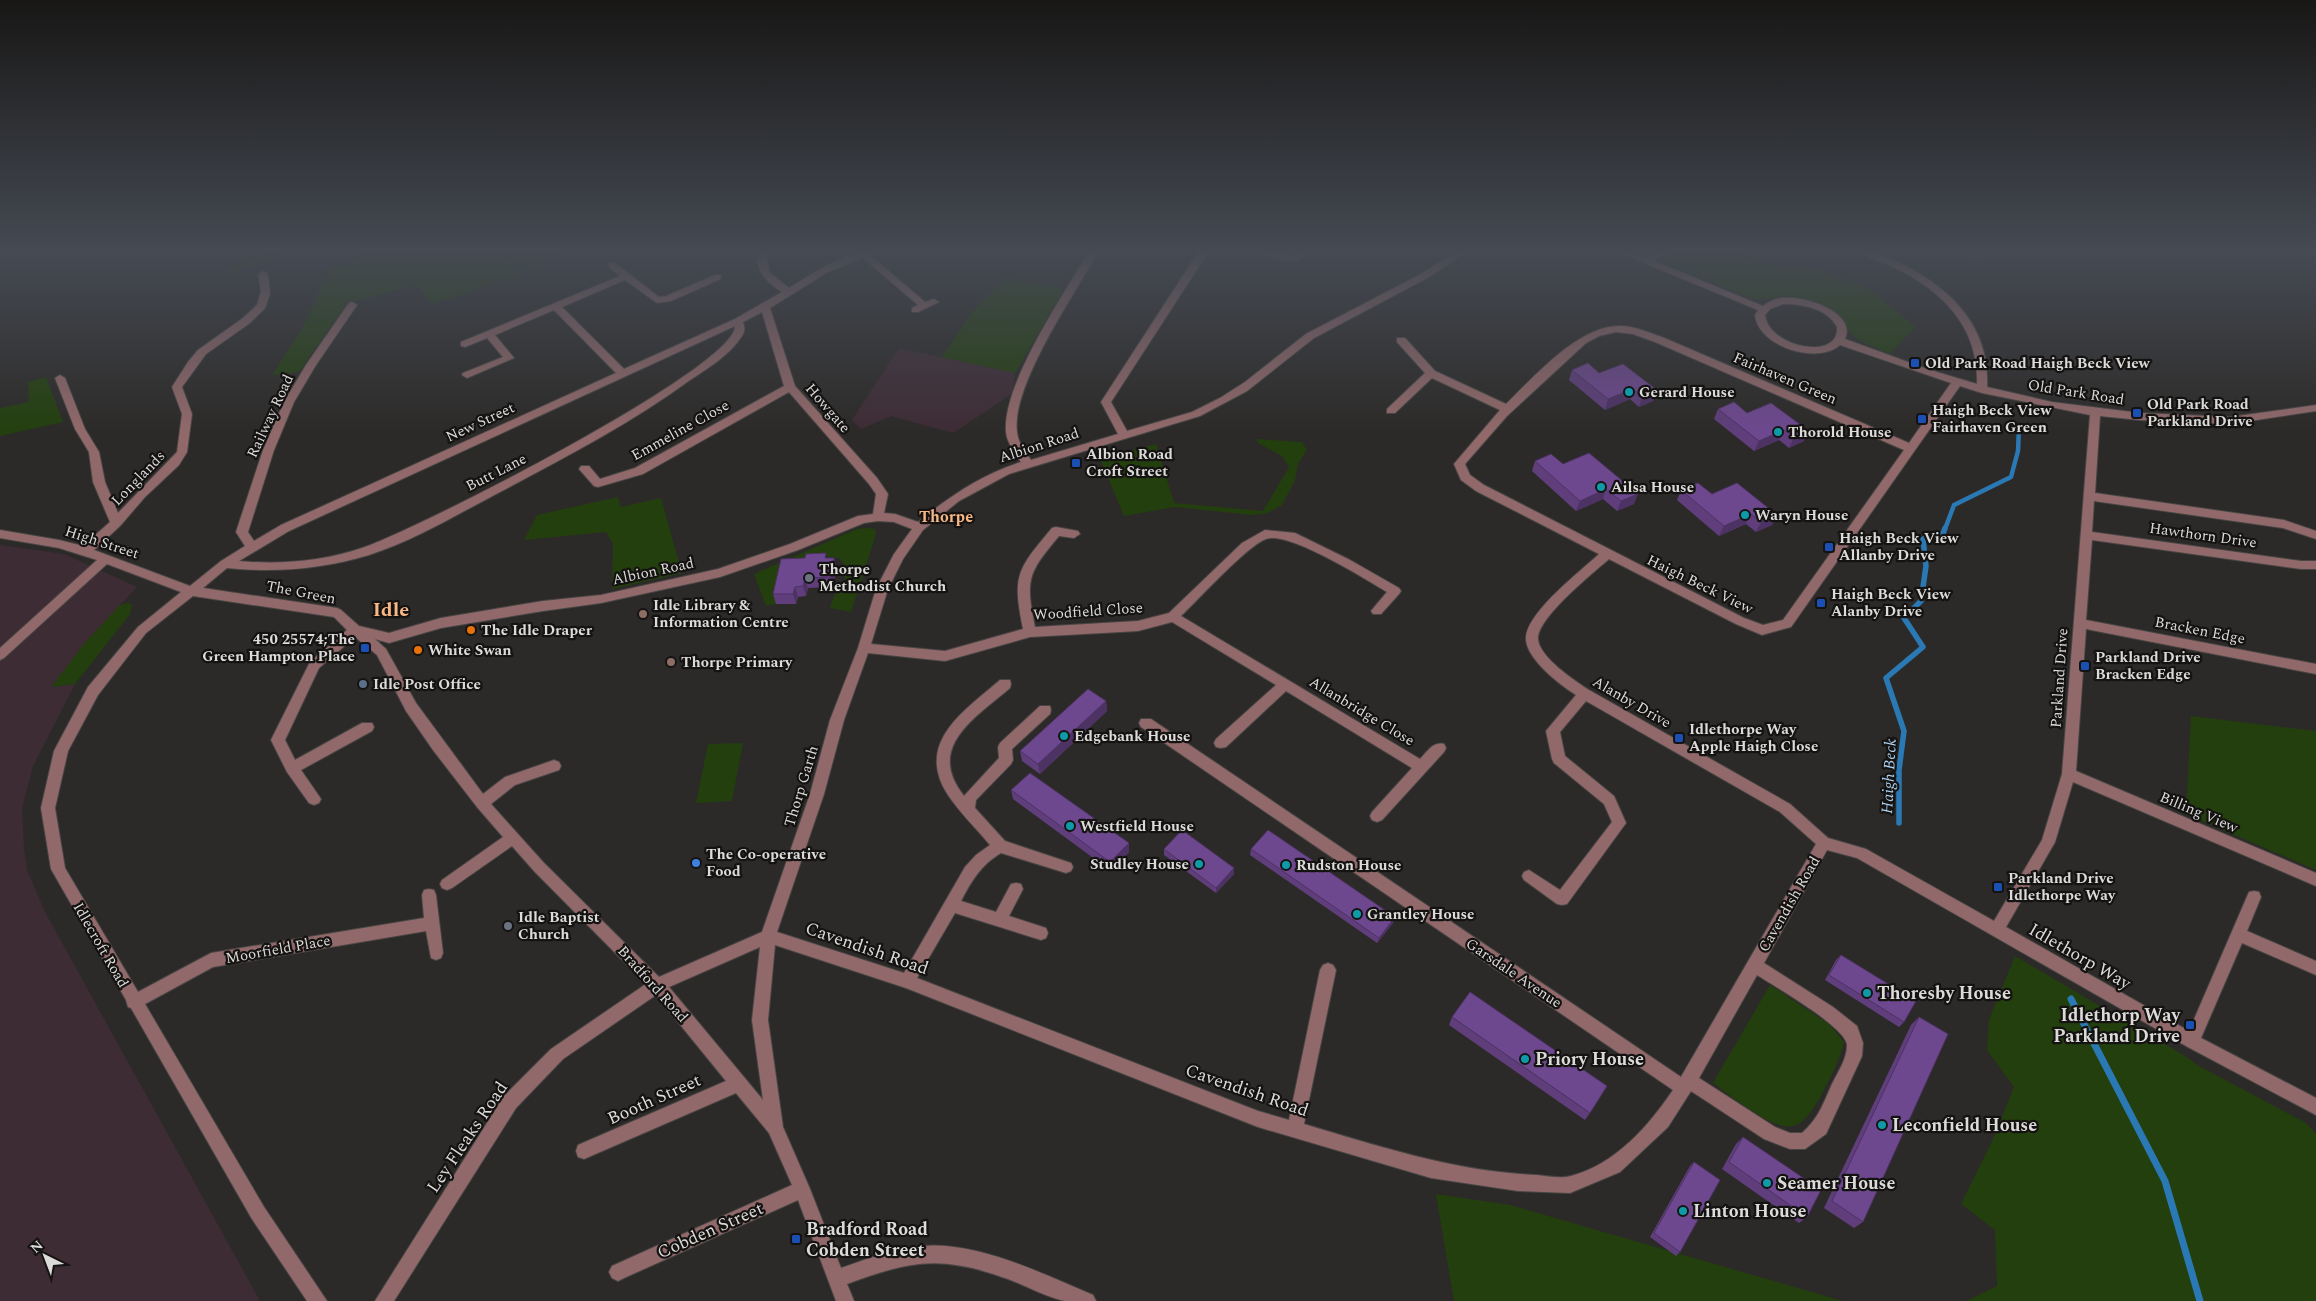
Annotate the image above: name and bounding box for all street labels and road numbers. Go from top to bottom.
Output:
street label: Fairhaven Green [1729,346,1840,411]
street label: Railway Road [241,371,300,462]
street label: Old Park Road [2026,374,2126,411]
street label: Howgate [799,378,856,438]
street label: Emmeline Close [627,394,733,467]
street label: New Street [442,396,518,448]
street label: Albion Road [996,422,1082,469]
street label: Longlands [106,445,171,511]
street label: Butt Lane [462,447,531,498]
street label: Hawthorn Drive [2148,517,2258,554]
street label: High Street [62,520,142,565]
street label: Haigh Beck View [1643,549,1757,620]
street label: Albion Road [610,552,696,591]
street label: The Green [264,574,338,611]
street label: Woodfield Close [1032,596,1144,627]
street label: Bracken Edge [2153,610,2247,651]
street label: Parkland Drive [2045,627,2074,729]
street label: Allanbridge Close [1305,671,1419,752]
street label: Alanby Drive [1588,671,1675,734]
street label: Thorp Garth [778,742,825,830]
street label: Billing View [2156,786,2242,840]
street label: Cavendish Road [1753,852,1826,956]
street label: Idlecroft Road [67,898,134,992]
street label: Cavendish Road [802,915,932,982]
street label: Idlethorp Way [2024,916,2137,997]
street label: Moorfield Place [224,929,332,970]
street label: Garsdale Avenue [1461,933,1567,1014]
street label: Bradford Road [612,941,694,1028]
street label: Cavendish Road [1182,1057,1312,1124]
street label: Booth Street [603,1067,705,1132]
street label: Ley Fleaks Road [420,1076,515,1198]
street label: Cobden Street [653,1195,768,1266]

